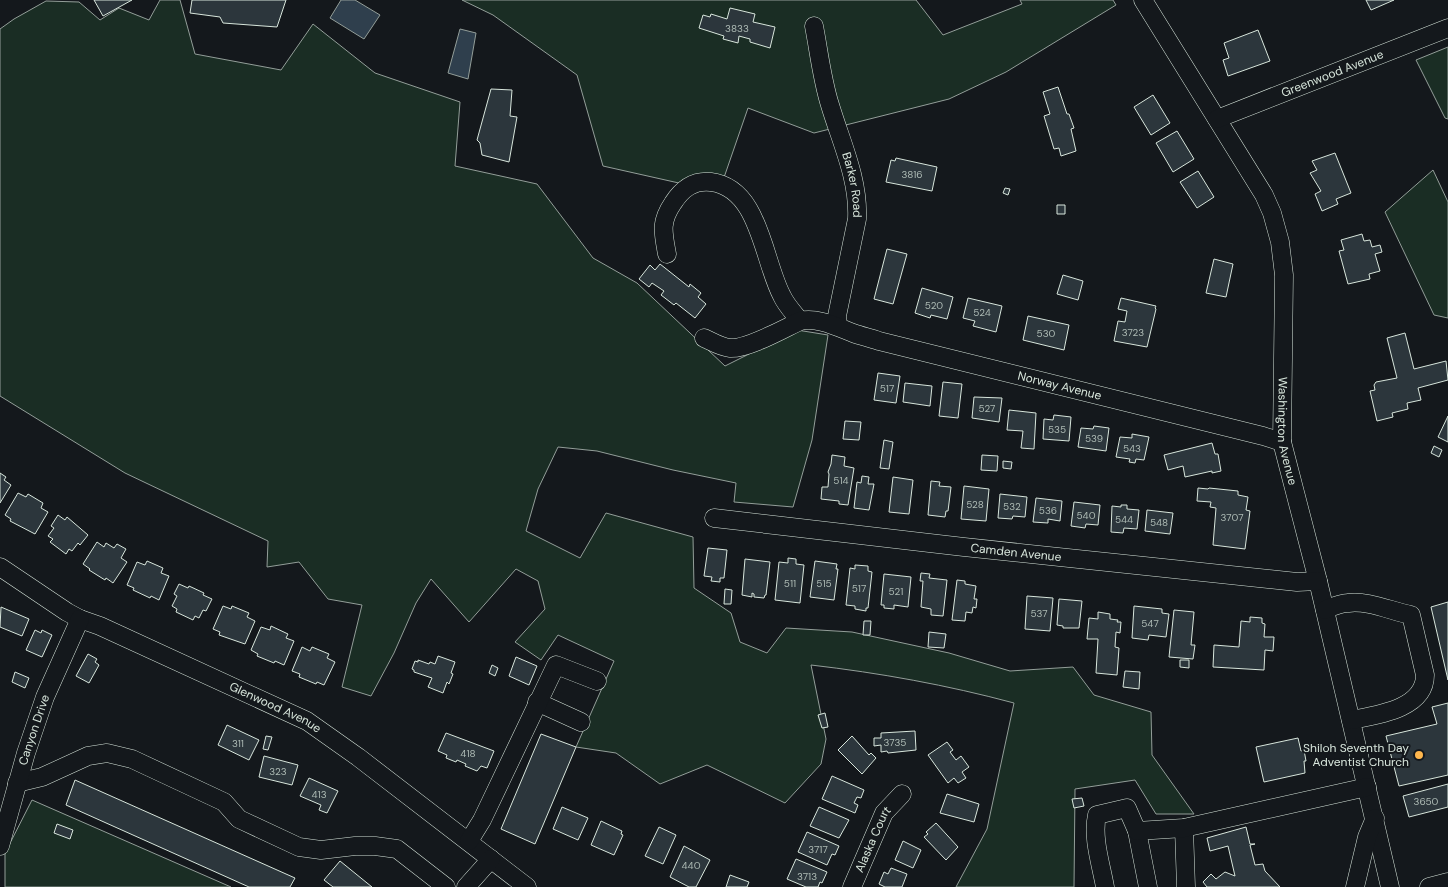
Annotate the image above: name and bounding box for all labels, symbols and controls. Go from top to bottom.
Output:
house number: 3833 [725,22,749,35]
street label: Greenwood Avenue [1279,46,1386,101]
street label: Barker Road [838,150,865,218]
house number: 3816 [901,168,923,181]
house number: 520 [925,299,943,312]
house number: 524 [973,306,991,319]
house number: 3723 [1122,326,1144,339]
house number: 530 [1037,327,1056,340]
street label: Norway Avenue [1016,368,1103,404]
street label: Washington Avenue [1274,377,1301,487]
house number: 517 [880,382,894,395]
house number: 527 [979,402,995,415]
house number: 535 [1048,423,1066,436]
house number: 539 [1085,432,1103,445]
house number: 543 [1123,442,1141,455]
house number: 514 [833,474,849,487]
house number: 528 [966,498,984,511]
house number: 532 [1003,500,1021,513]
house number: 536 [1039,504,1057,517]
house number: 540 [1076,509,1096,522]
house number: 3707 [1221,511,1243,524]
house number: 544 [1115,513,1133,526]
house number: 548 [1150,516,1168,529]
street label: Camden Avenue [970,540,1062,565]
house number: 511 [784,577,796,590]
house number: 515 [816,577,832,590]
house number: 517 [852,582,866,595]
house number: 521 [889,585,903,598]
house number: 537 [1030,607,1048,620]
house number: 547 [1141,617,1159,630]
street label: Glenwood Avenue [227,678,325,737]
street label: Canyon Drive [15,692,53,767]
house number: 3735 [884,736,906,749]
house number: 311 [232,737,244,750]
place label: Shiloh Seventh Day Adventist Church [1303,740,1409,770]
house number: 418 [460,747,476,760]
marker: Shiloh Seventh Day Adventist Church [1413,749,1425,761]
house number: 323 [269,765,287,778]
house number: 413 [311,788,327,801]
house number: 3650 [1414,795,1439,808]
street label: Alaska Court [851,802,895,875]
house number: 3717 [808,843,828,856]
house number: 440 [682,859,701,872]
house number: 3713 [797,870,817,883]

